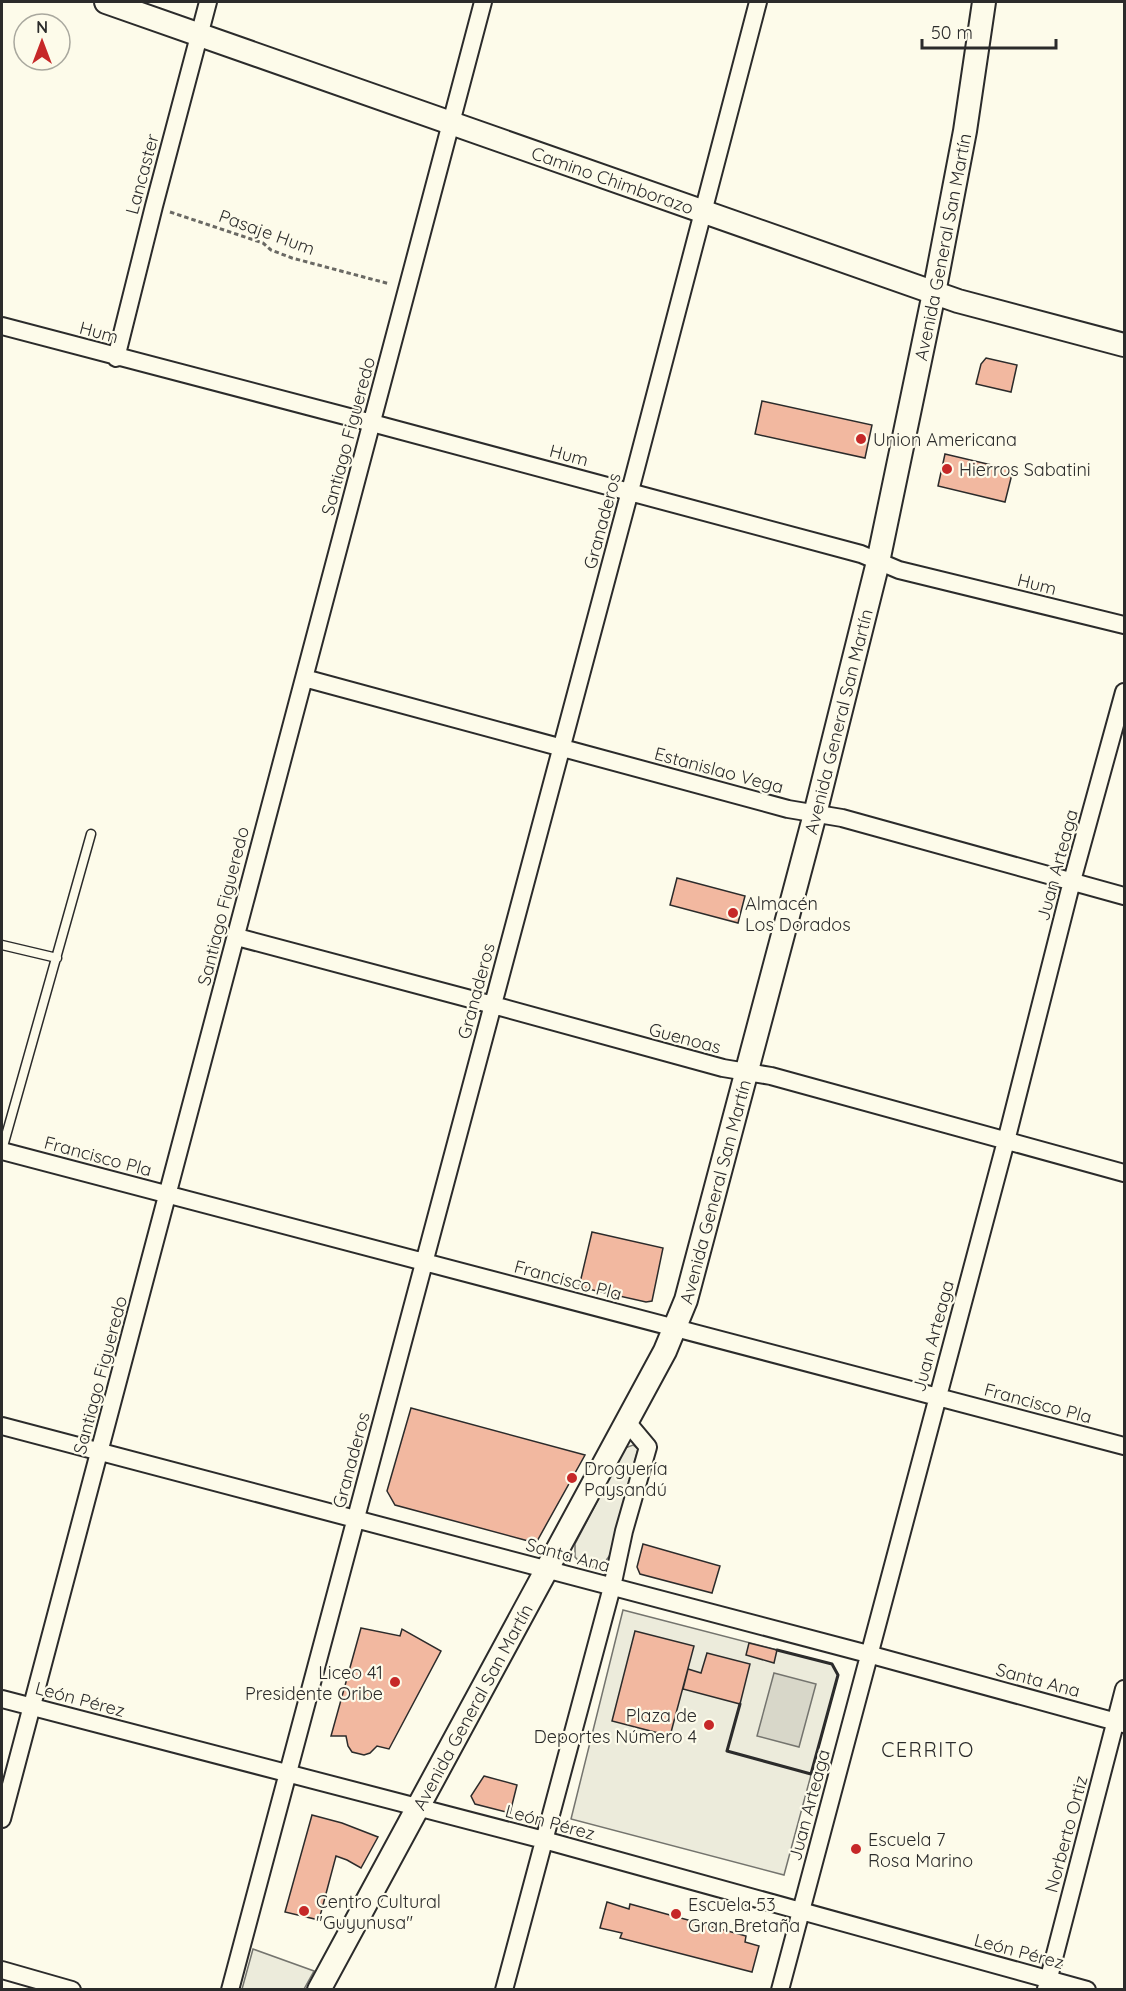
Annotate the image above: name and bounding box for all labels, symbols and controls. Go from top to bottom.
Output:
north arrow [12,12,72,72]
scale bar [922,12,1056,50]
text: N [36,17,48,37]
text: 50 m [931,21,973,44]
street label: Lancaster [120,131,164,217]
street label: Avenida General San Martín [909,131,976,363]
street label: Camino Chimborazo [529,141,697,219]
street label: Pasaje Hum [216,204,318,260]
street label: Hum [77,316,121,348]
street label: Santiago Figueredo [316,354,380,518]
place label: Union Americana [873,428,1017,451]
marker: Union Americana [854,432,868,446]
street label: Hum [547,439,591,471]
place label: Hierros Sabatini [959,458,1091,481]
marker: Hierros Sabatini [940,462,954,476]
street label: Granaderos [578,471,626,571]
street label: Hum [1015,568,1059,600]
street label: Avenida General San Martín [799,607,877,837]
street label: Estanislao Vega [652,742,786,798]
street label: Juan Arteaga [1031,807,1083,923]
street label: Santiago Figueredo [192,824,254,988]
place label: Almacén Los Dorados [745,892,851,936]
marker: Almacén Los Dorados [726,906,740,920]
street label: Granaderos [452,941,500,1041]
street label: Guenoas [646,1017,724,1059]
street label: Avenida General San Martín [674,1077,756,1306]
street label: Francisco Pla [42,1131,154,1181]
street label: Francisco Pla [512,1255,624,1305]
street label: Juan Arteaga [907,1278,959,1394]
street label: Santiago Figueredo [68,1293,132,1457]
street label: Francisco Pla [982,1378,1094,1428]
street label: Granaderos [327,1410,375,1510]
place label: Droguería Paysandú [584,1457,668,1501]
marker: Droguería Paysandú [565,1471,579,1485]
street label: Santa Ana [523,1533,613,1577]
street label: Avenida General San Martín [407,1600,537,1814]
street label: Santa Ana [993,1658,1083,1702]
place label: Liceo 41 Presidente Oribe [245,1661,383,1705]
marker: Liceo 41 Presidente Oribe [388,1675,402,1689]
street label: León Pérez [33,1676,127,1722]
place label: Plaza de Deportes Número 4 [534,1704,697,1748]
marker: Plaza de Deportes Número 4 [702,1718,716,1732]
district label: CERRITO [881,1737,975,1762]
street label: Juan Arteaga [783,1747,835,1863]
street label: Norberto Ortiz [1039,1773,1093,1895]
street label: León Pérez [503,1799,597,1845]
place label: Escuela 7 Rosa Marino [868,1828,973,1872]
marker: Escuela 7 Rosa Marino [849,1842,863,1856]
place label: Centro Cultural "Guyunusa" [316,1890,441,1934]
place label: Escuela 53 Gran Bretaña [688,1893,800,1937]
marker: Centro Cultural "Guyunusa" [297,1904,311,1918]
marker: Escuela 53 Gran Bretaña [669,1907,683,1921]
street label: León Pérez [972,1928,1066,1974]

